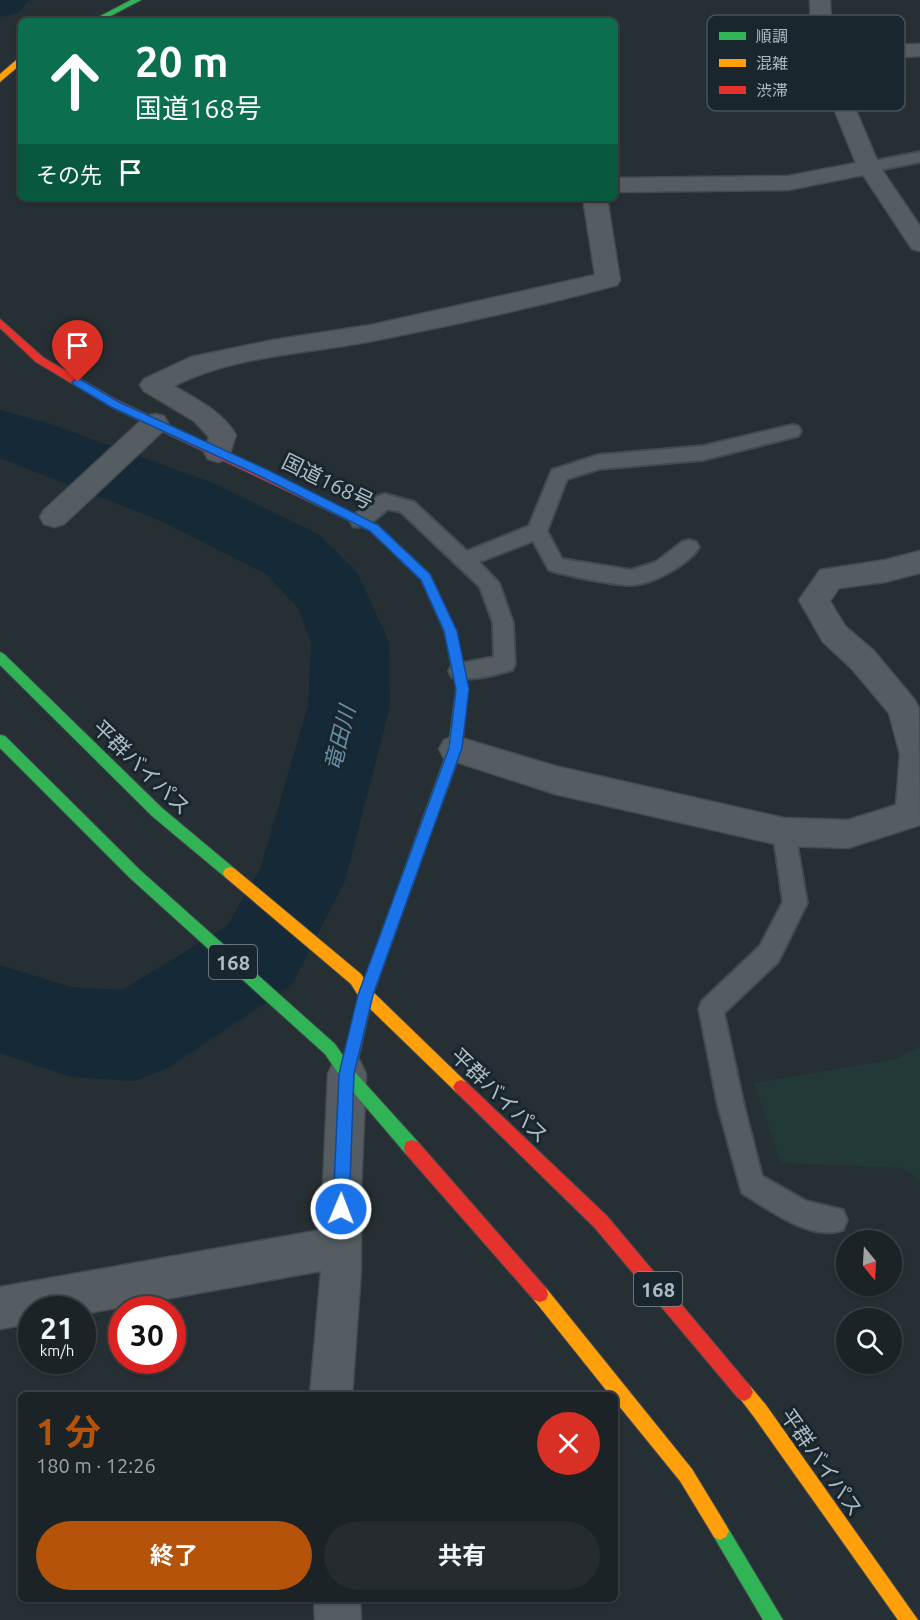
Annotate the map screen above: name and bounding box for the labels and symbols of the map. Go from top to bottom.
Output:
legend [707,15,905,111]
text: 順調 [756,27,788,45]
text: 混雑 [756,54,788,72]
text: 渋滞 [756,81,788,99]
pin [52,320,103,382]
street label: 国道168号 [278,449,378,513]
water label: 竜田川 [319,701,360,773]
street label: 平群バイパス [88,715,196,819]
road number: 168 [209,945,257,979]
street label: 平群バイパス [446,1043,554,1147]
position arrow [309,1177,373,1241]
north arrow [836,1230,902,1296]
road number: 168 [634,1272,682,1306]
speed limit sign: 30 [108,1296,186,1374]
street label: 平群バイパス [776,1404,868,1520]

